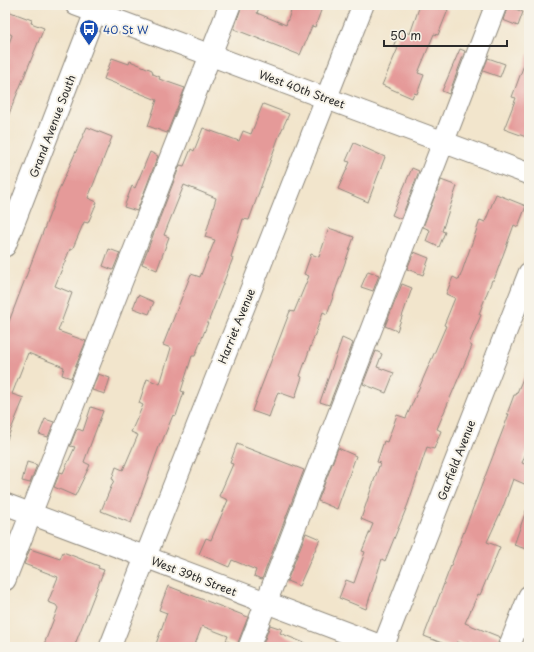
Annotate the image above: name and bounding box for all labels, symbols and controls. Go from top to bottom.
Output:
bus stop icon: 40 St W [78,18,100,46]
place label: 40 St W [103,21,149,38]
scale bar [384,22,507,48]
text: 50 m [390,26,421,44]
street label: West 40th Street [257,66,348,113]
street label: Grand Avenue South [25,72,79,180]
street label: Harriet Avenue [213,286,259,366]
street label: Garfield Avenue [433,417,479,503]
street label: West 39th Street [149,552,240,600]

